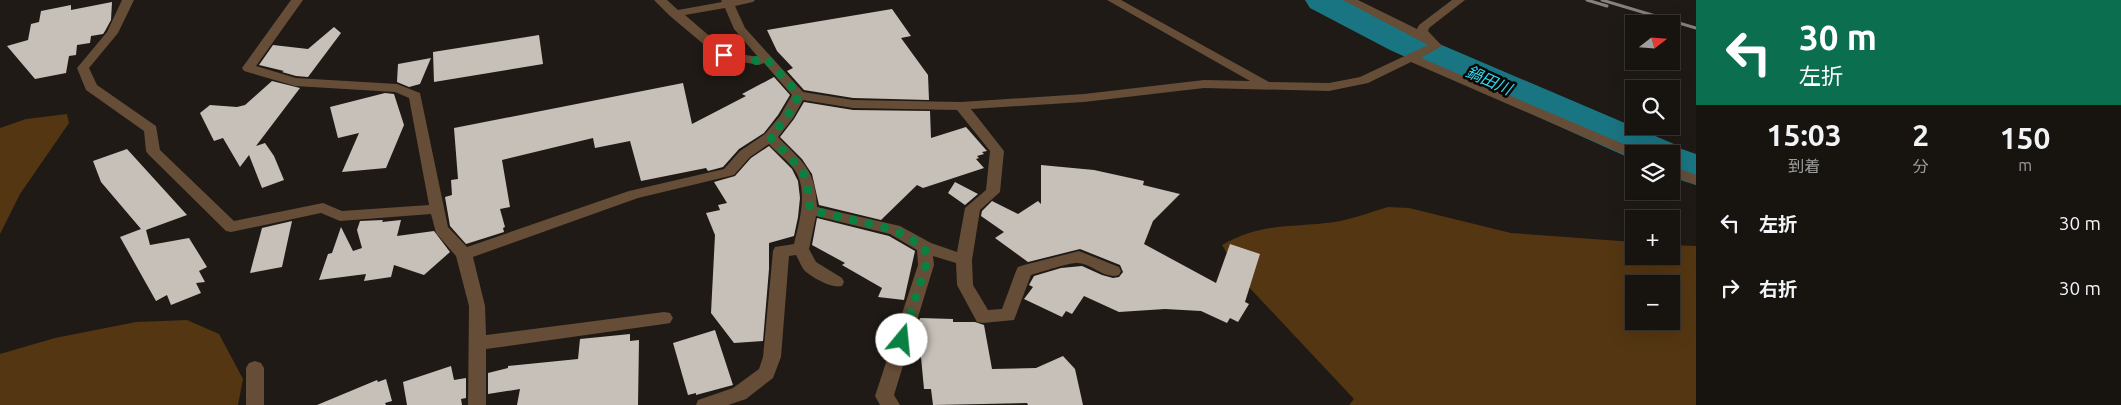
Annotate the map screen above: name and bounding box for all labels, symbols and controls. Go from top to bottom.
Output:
north arrow [1625,15,1680,70]
map controls [1625,15,1680,330]
text: 30 m [1799,17,1877,57]
icon: left [1716,20,1781,85]
pin [703,34,745,76]
icon: arrive [710,41,738,69]
water label: 鍋田川 [1463,62,1516,99]
text: 左折 [1799,63,1843,88]
button: search [1625,80,1680,135]
text: 15:03 [1767,118,1842,152]
text: 2 [1912,118,1929,152]
text: 150 [2000,121,2050,155]
button: layers [1625,145,1680,200]
text: m [2018,156,2032,174]
text: 到着 [1788,157,1820,175]
text: 分 [1913,157,1929,175]
icon: left [1716,209,1744,237]
button: + [1625,210,1680,265]
text: 30 m [2059,212,2101,234]
text: 左折 [1759,213,1797,235]
icon: right [1716,274,1744,302]
button: − [1625,275,1680,330]
text: 30 m [2059,277,2101,299]
text: 右折 [1759,278,1797,300]
position arrow [875,313,927,365]

